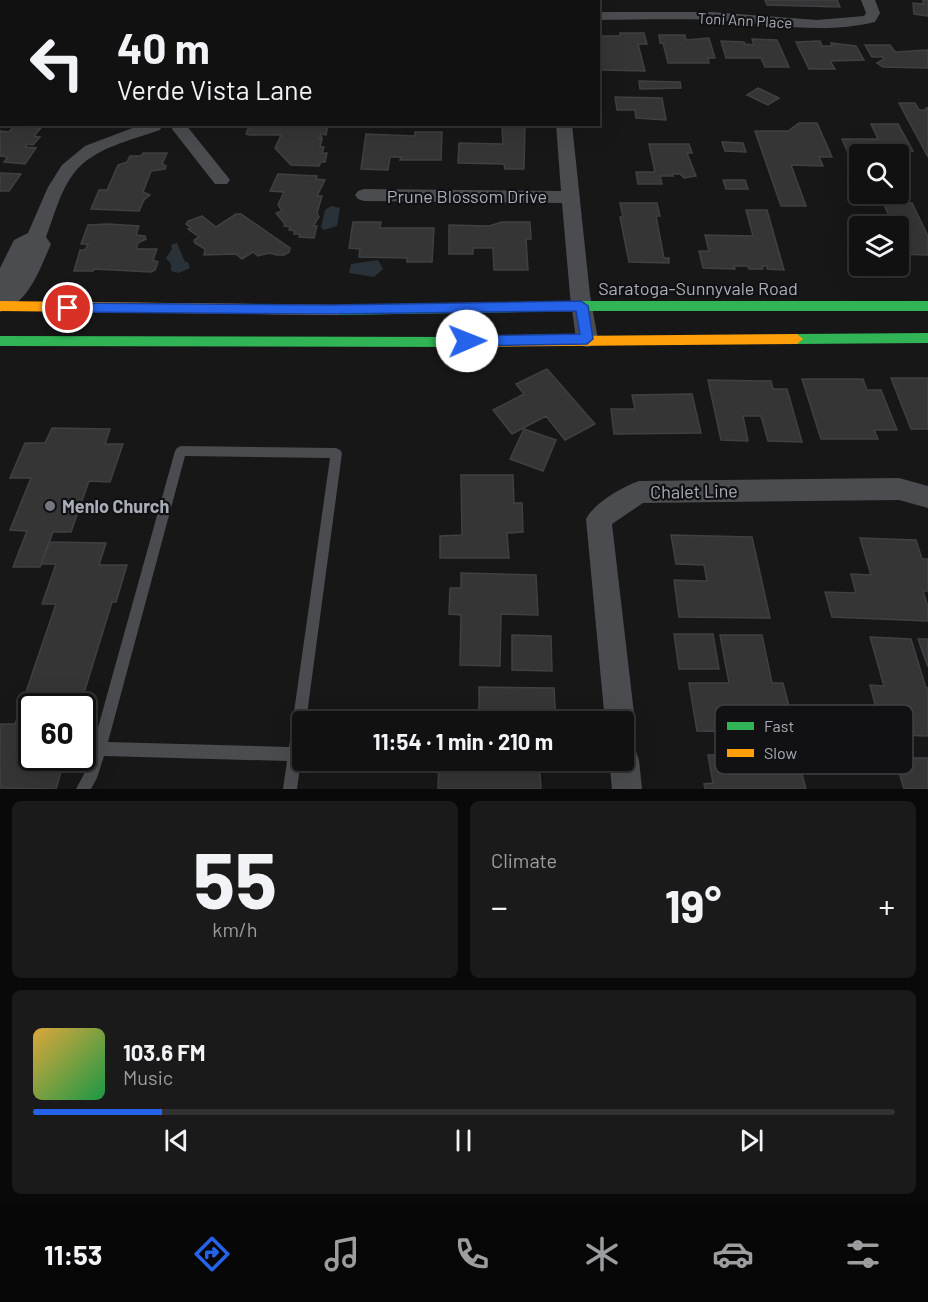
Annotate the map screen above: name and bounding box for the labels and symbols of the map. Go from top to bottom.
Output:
street label: Toni Ann Place [697,9,793,31]
street label: Prune Blossom Drive [387,185,547,207]
street label: Saratoga-Sunnyvale Road [598,277,798,299]
pin [42,282,93,333]
position arrow [435,309,499,373]
street label: Chalet Line [650,479,738,503]
place label: Menlo Church [62,495,169,517]
marker: Menlo Church [43,499,57,513]
speed limit sign: 60 [18,693,96,771]
legend [715,705,913,774]
text: Fast [764,716,794,735]
text: Slow [764,743,797,762]

